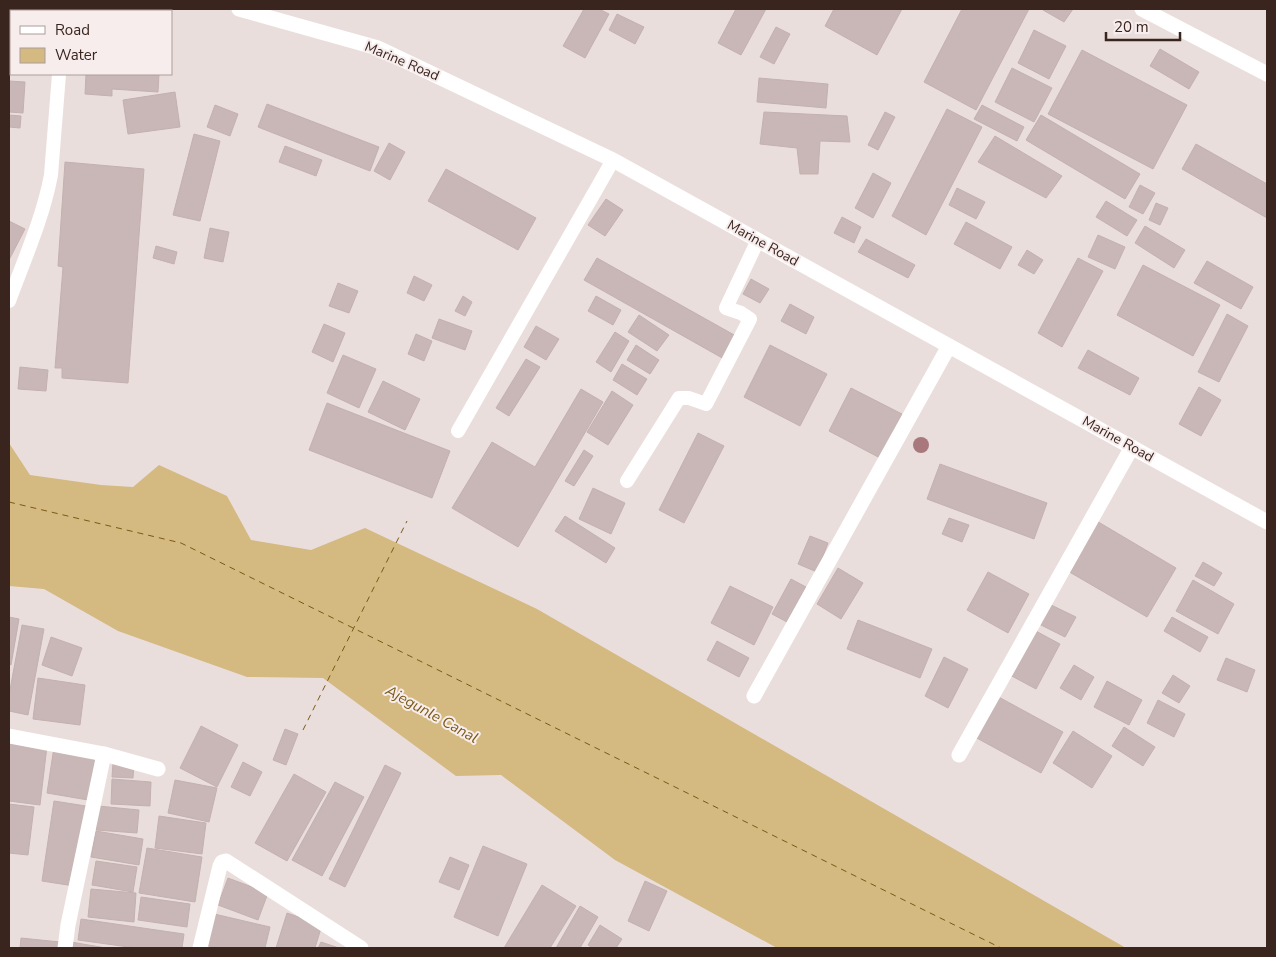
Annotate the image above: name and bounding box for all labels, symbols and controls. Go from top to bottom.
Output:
legend [10,10,172,75]
scale bar [1106,10,1180,42]
text: 20 m [1114,17,1149,37]
text: Road [55,20,90,40]
street label: Marine Road [362,37,442,85]
text: Water [55,45,98,65]
street label: Marine Road [724,215,802,271]
street label: Marine Road [1079,411,1157,467]
water label: Ajegunle Canal [381,680,482,748]

